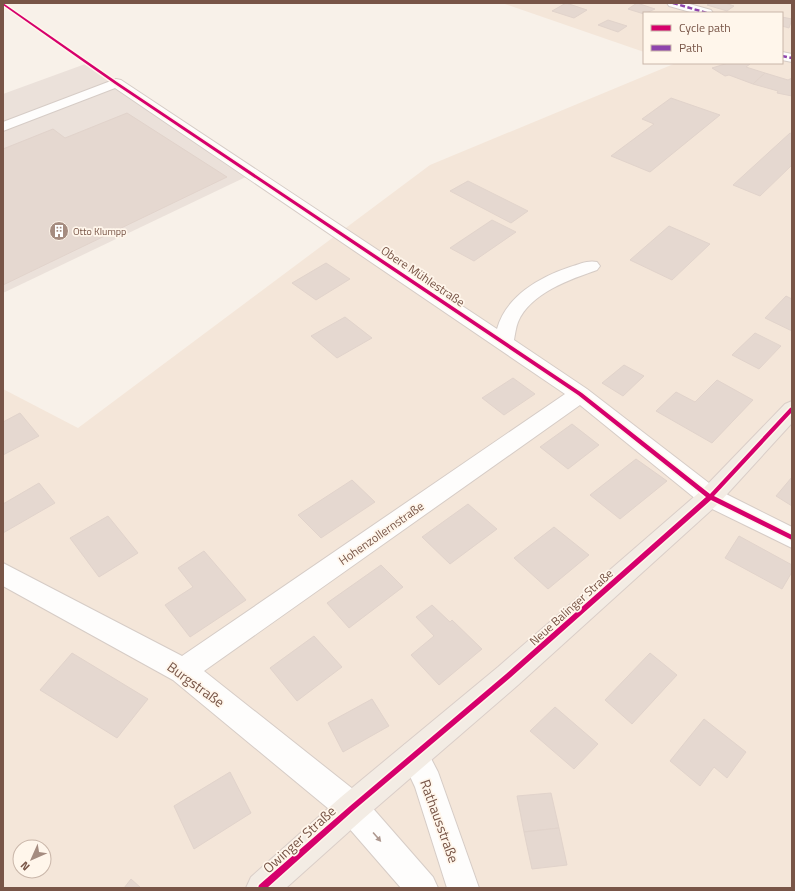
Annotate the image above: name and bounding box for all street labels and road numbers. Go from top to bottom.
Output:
street label: Obere Mühlestraße [377,241,469,311]
street label: Hohenzollernstraße [335,496,427,570]
street label: Neue Balinger Straße [525,564,617,650]
street label: Burgstraße [163,656,229,712]
street label: Rathausstraße [415,776,465,866]
street label: Owinger Straße [258,800,340,878]

